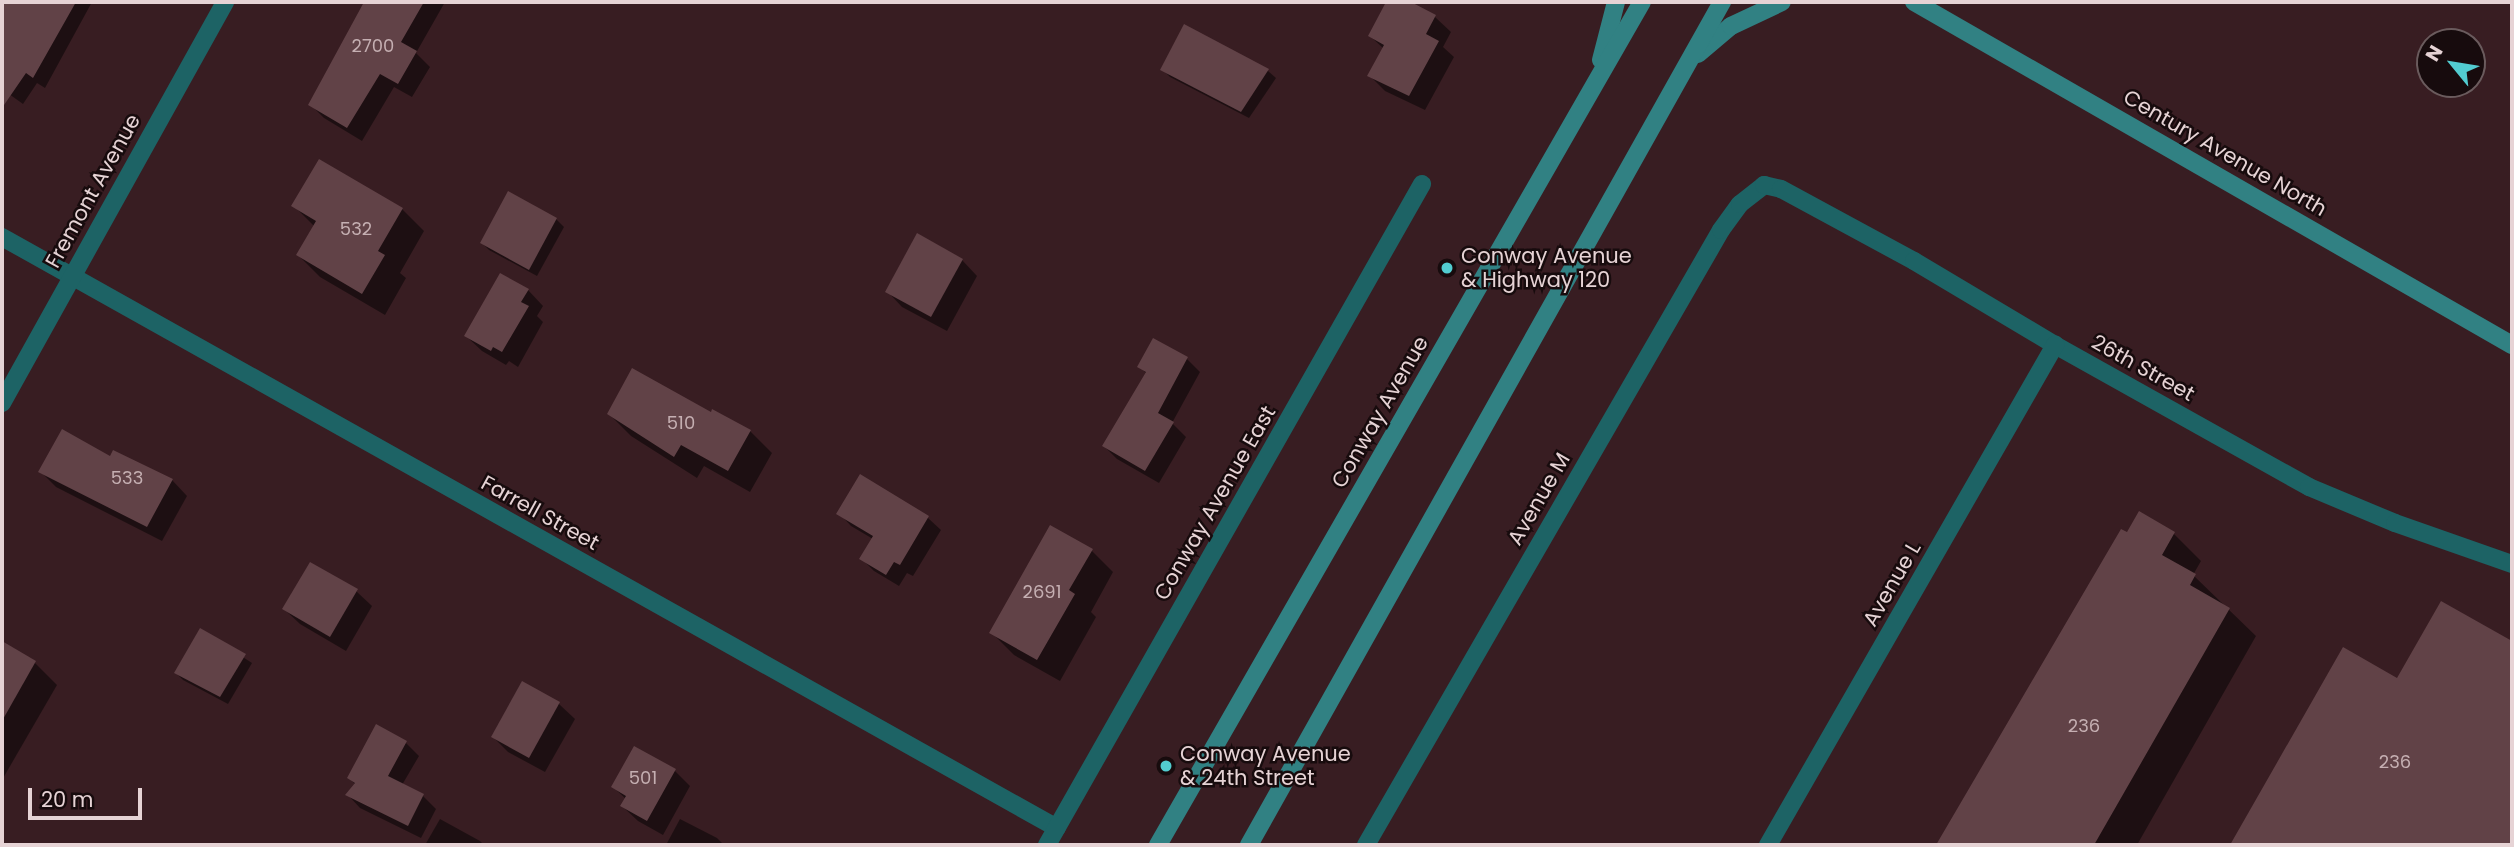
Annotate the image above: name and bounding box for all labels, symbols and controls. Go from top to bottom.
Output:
north arrow [2416,28,2486,98]
house number: 2700 [352,35,394,57]
text: N [2419,40,2449,66]
street label: Century Avenue North [2119,84,2331,222]
street label: Fremont Avenue [40,110,146,272]
house number: 532 [340,218,372,240]
place label: Conway Avenue & Highway 120 [1461,243,1632,293]
marker: Conway Avenue & Highway 120 [1439,260,1455,276]
street label: 26th Street [2087,329,2199,407]
street label: Conway Avenue [1326,332,1434,492]
street label: Conway Avenue East [1149,401,1281,605]
house number: 510 [667,412,695,434]
street label: Avenue M [1502,448,1576,550]
house number: 533 [111,467,143,489]
street label: Farrell Street [477,470,603,556]
street label: Avenue L [1858,537,1926,631]
house number: 2691 [1023,581,1061,603]
house number: 236 [2068,715,2100,737]
place label: Conway Avenue & 24th Street [1180,741,1351,791]
house number: 236 [2379,751,2411,773]
marker: Conway Avenue & 24th Street [1158,758,1174,774]
house number: 501 [629,767,657,789]
scale bar [32,774,145,818]
text: 20 m [41,785,94,814]

